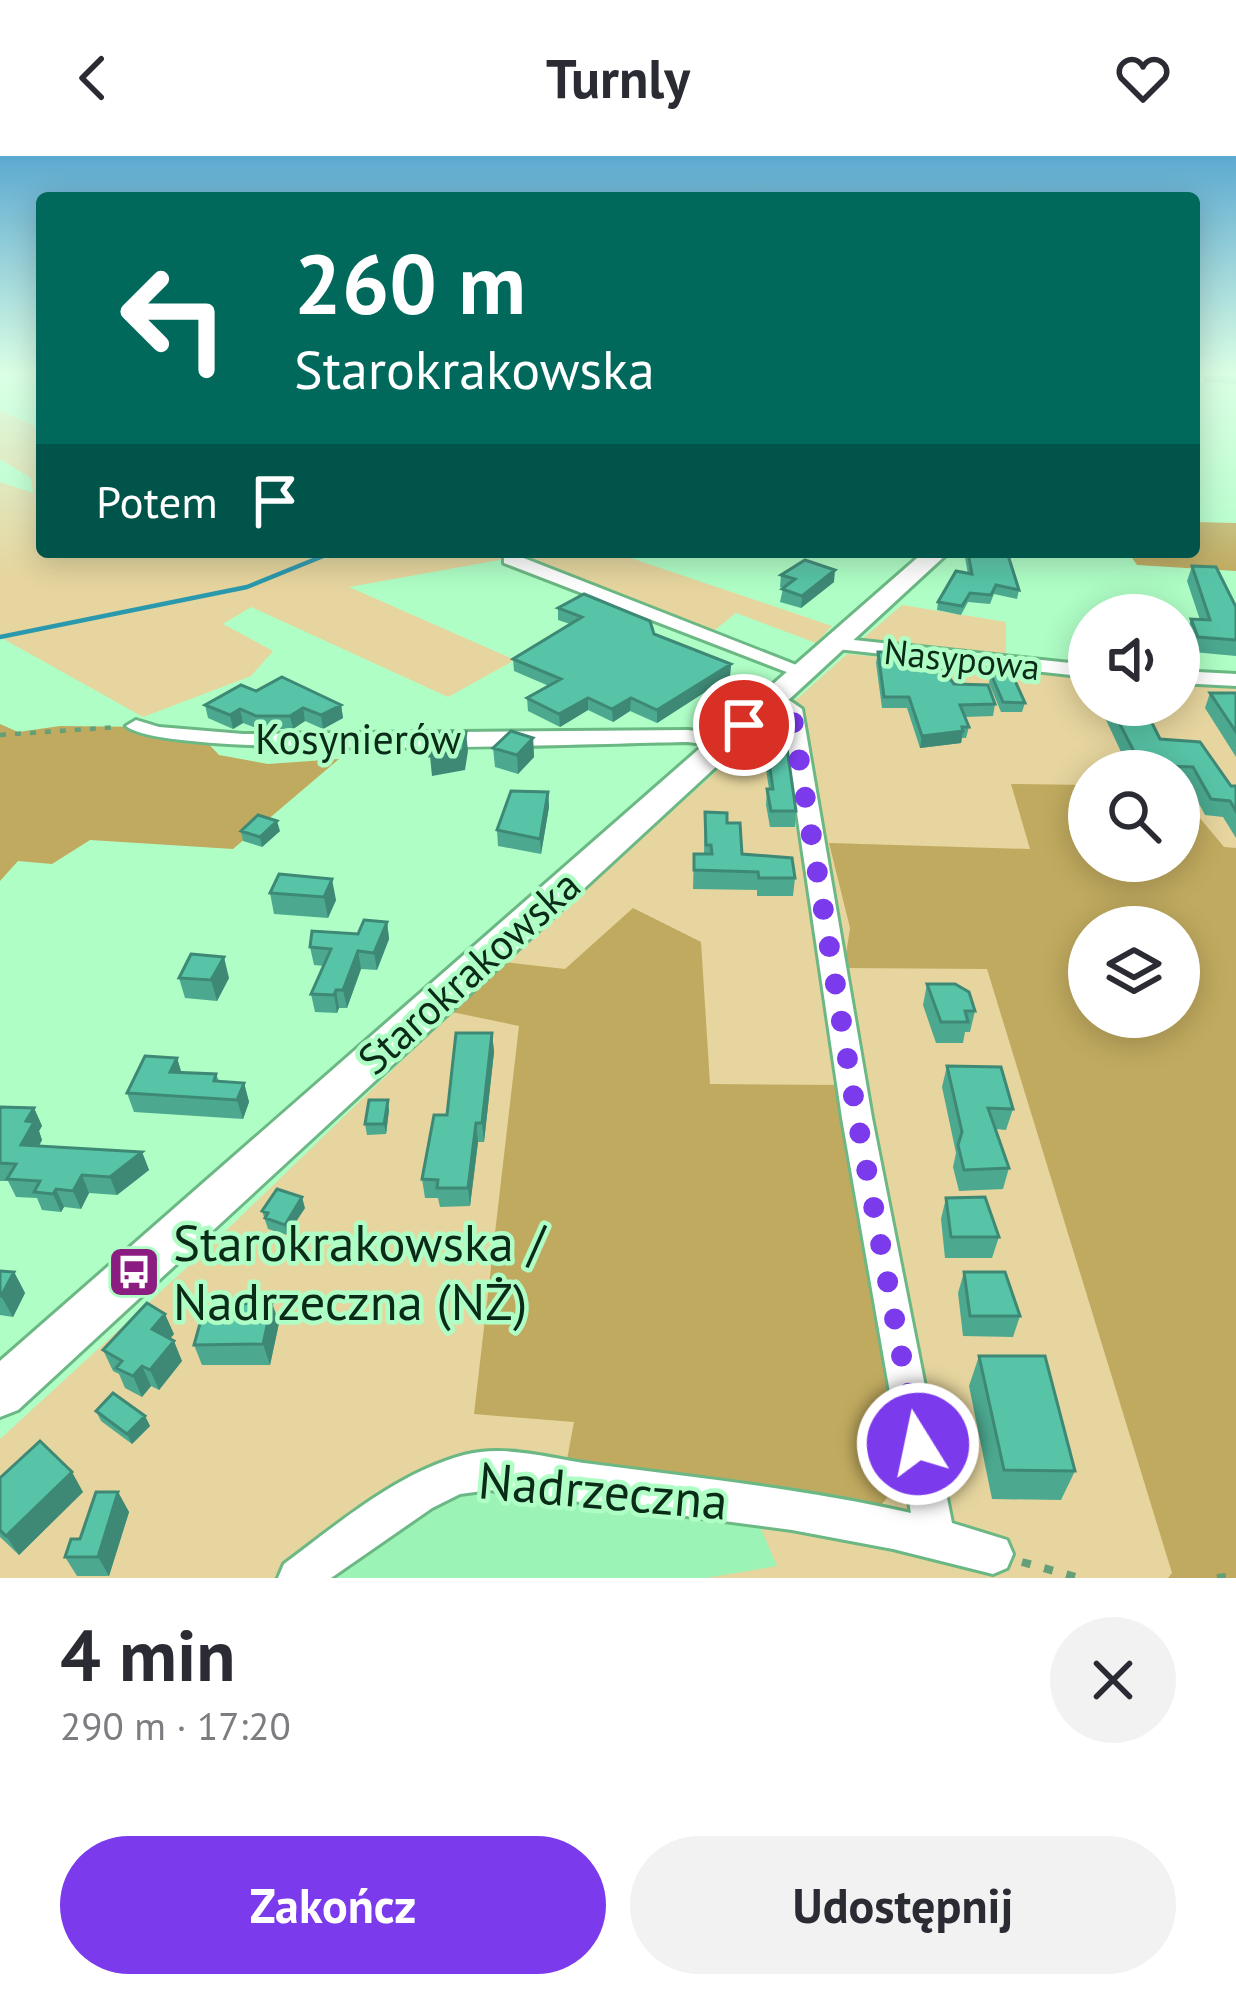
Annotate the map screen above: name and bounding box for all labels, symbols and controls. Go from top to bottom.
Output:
text: Turnly [546,43,690,113]
icon: back [60,45,126,111]
icon: heart [1110,45,1176,111]
text: 260 m [294,228,526,337]
icon: left [96,240,252,396]
text: Starokrakowska [294,334,655,404]
icon: arrive [242,468,308,534]
text: Potem [96,472,218,530]
map controls [1068,594,1200,1038]
button: sound [1068,594,1200,726]
street label: Nasypowa [882,627,1042,690]
pin [693,674,795,776]
icon: arrive [711,692,777,758]
street label: Kosynierów [255,711,461,766]
button: search [1068,750,1200,882]
street label: Starokrakowska [346,857,591,1086]
button: layers [1068,906,1200,1038]
place label: Starokrakowska / Nadrzeczna (NŻ) [173,1209,547,1334]
bus stop icon: Starokrakowska / Nadrzeczna (NŻ) [106,1244,162,1300]
position arrow [855,1381,981,1507]
street label: Nadrzeczna [476,1446,730,1534]
text: 4 min [60,1608,236,1701]
button: close [1050,1617,1176,1743]
text: 290 m · 17:20 [60,1700,291,1751]
button: Zakończ [60,1836,606,1974]
button: Udostępnij [630,1836,1176,1974]

